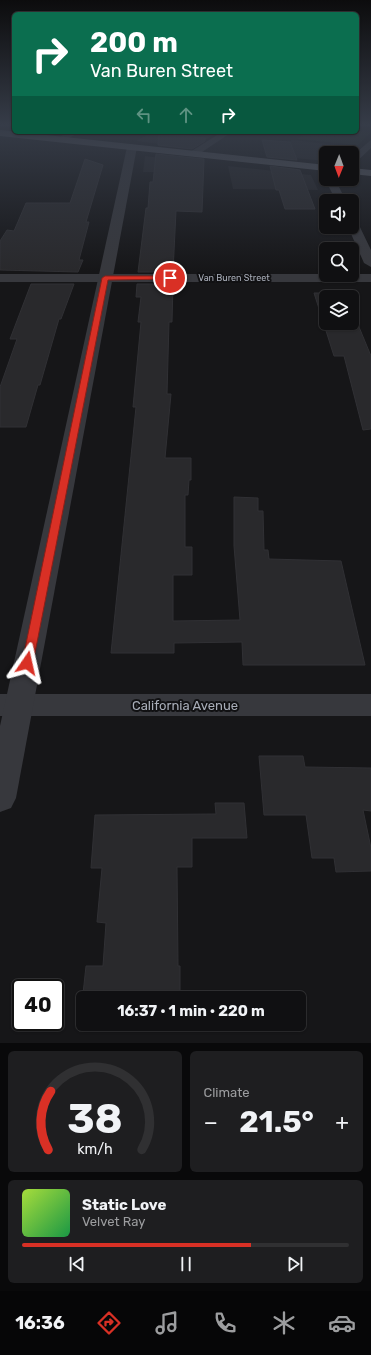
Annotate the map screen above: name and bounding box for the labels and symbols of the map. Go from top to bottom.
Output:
north arrow [319,146,359,186]
pin [153,261,187,295]
street label: Van Buren Street [198,273,270,283]
position arrow [6,642,48,684]
street label: California Avenue [132,698,238,713]
speed limit sign: 40 [12,979,64,1031]

